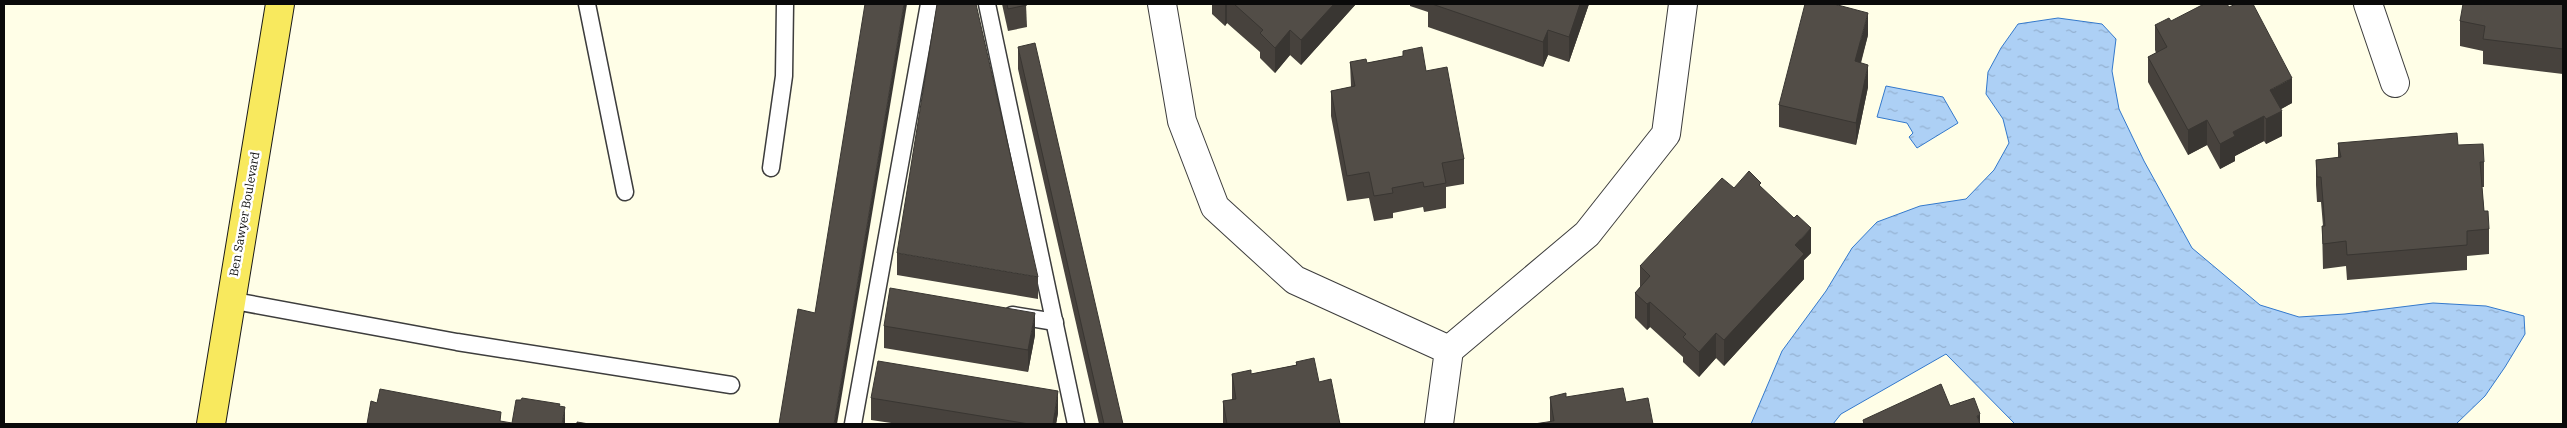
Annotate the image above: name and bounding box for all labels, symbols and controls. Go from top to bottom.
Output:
street label: Ben Sawyer Boulevard [226,150,262,278]

